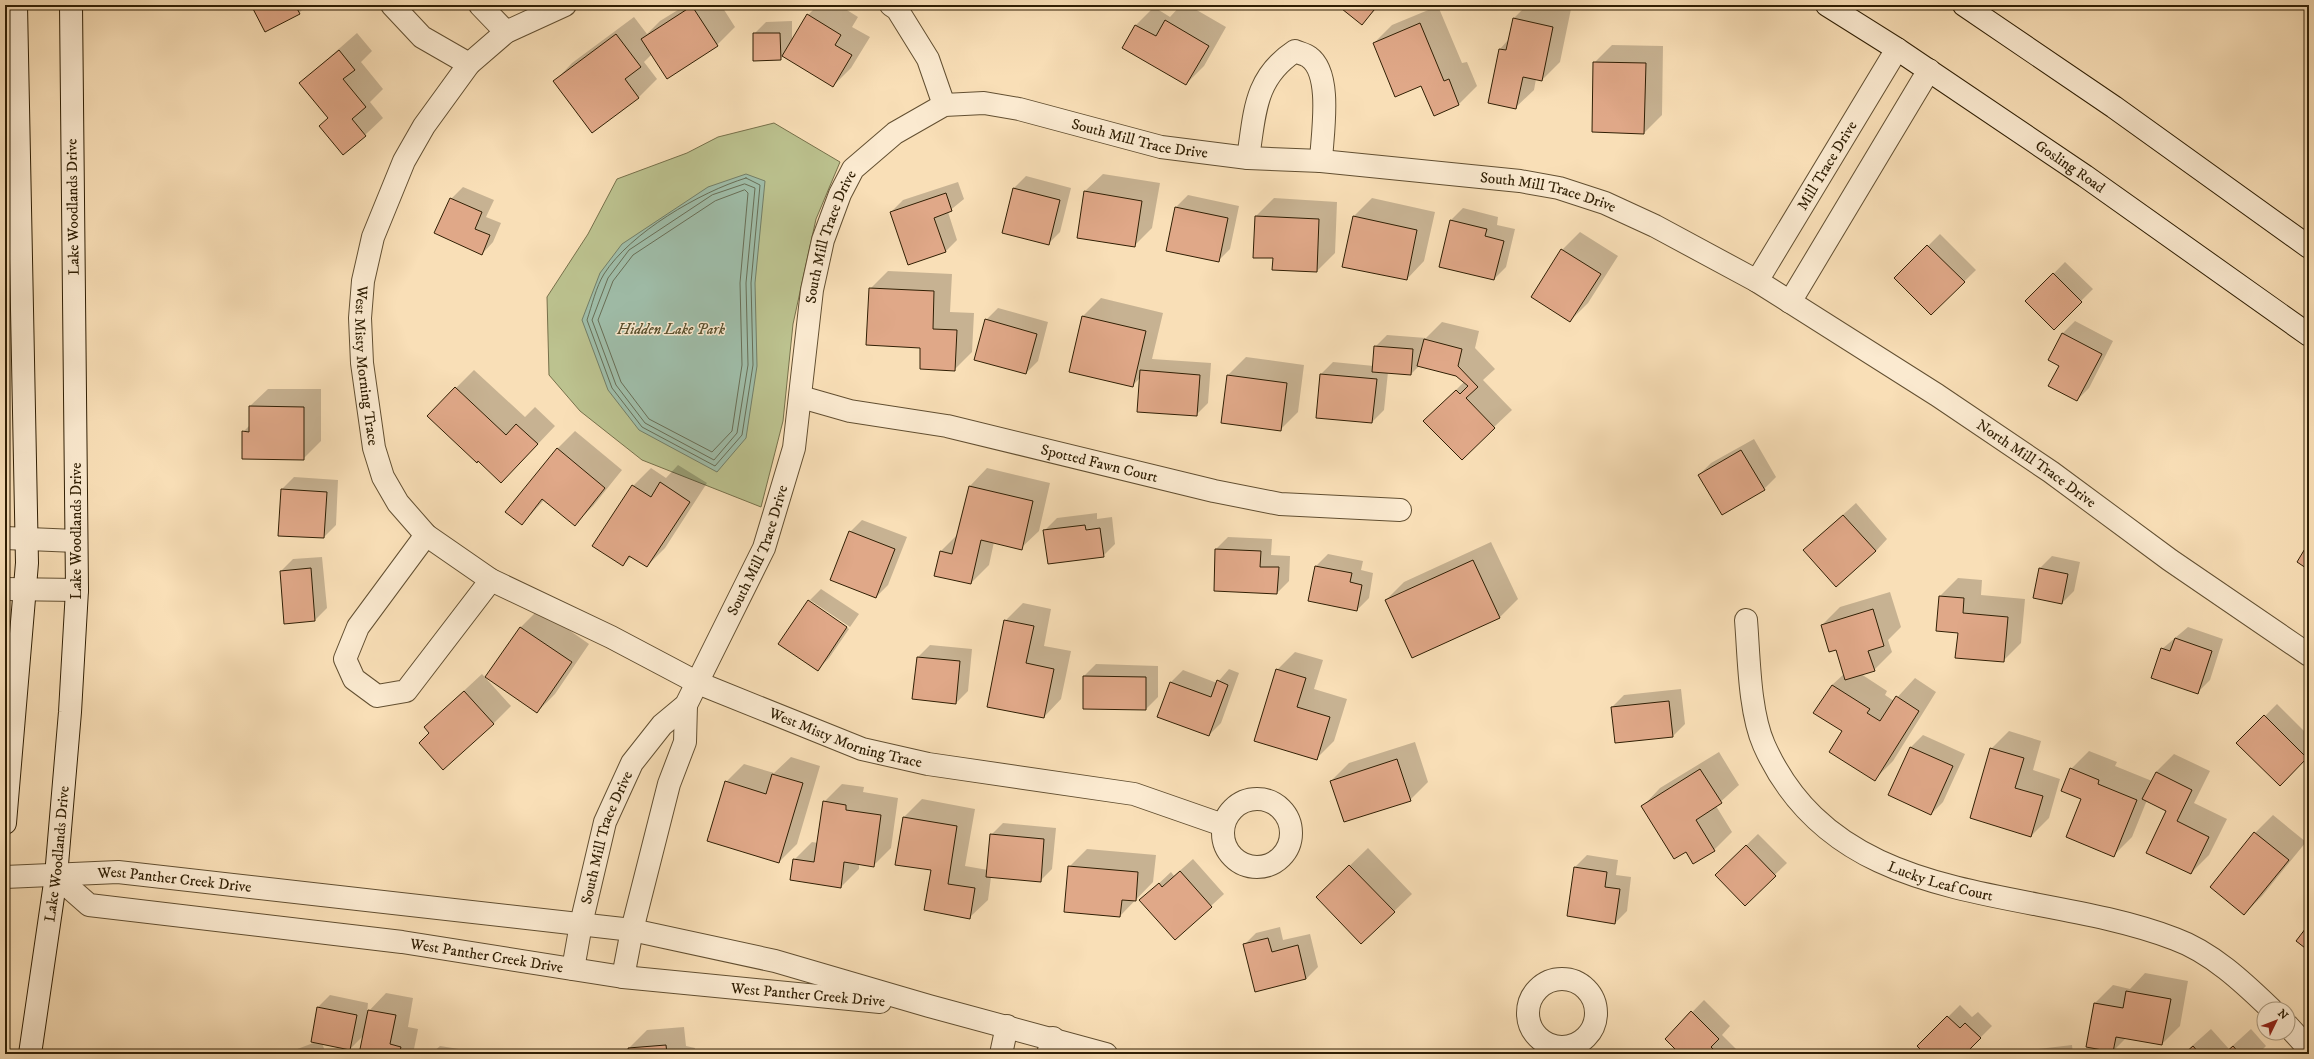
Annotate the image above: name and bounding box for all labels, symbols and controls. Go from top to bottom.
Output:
street label: South Mill Trace Drive [1070,114,1209,162]
street label: Mill Trace Drive [1793,117,1861,214]
street label: Gosling Road [2032,136,2109,197]
street label: Lake Woodlands Drive [62,138,84,276]
street label: South Mill Trace Drive [801,167,860,304]
street label: South Mill Trace Drive [1479,168,1619,216]
street label: West Misty Morning Trace [350,284,383,447]
park label: Hidden Lake Park [616,320,726,339]
street label: North Mill Trace Drive [1973,415,2100,512]
street label: Spotted Fawn Court [1039,440,1160,487]
street label: Lake Woodlands Drive [67,463,86,599]
street label: South Mill Trace Drive [723,483,792,619]
street label: West Misty Morning Trace [765,703,924,772]
street label: South Mill Trace Drive [576,768,637,906]
street label: Lake Woodlands Drive [40,785,73,923]
street label: Lucky Leaf Court [1885,857,1995,905]
street label: West Panther Creek Drive [96,862,253,896]
street label: West Panther Creek Drive [408,934,565,977]
street label: West Panther Creek Drive [729,979,886,1011]
north arrow [2256,1001,2296,1041]
text: N [2274,1007,2291,1023]

